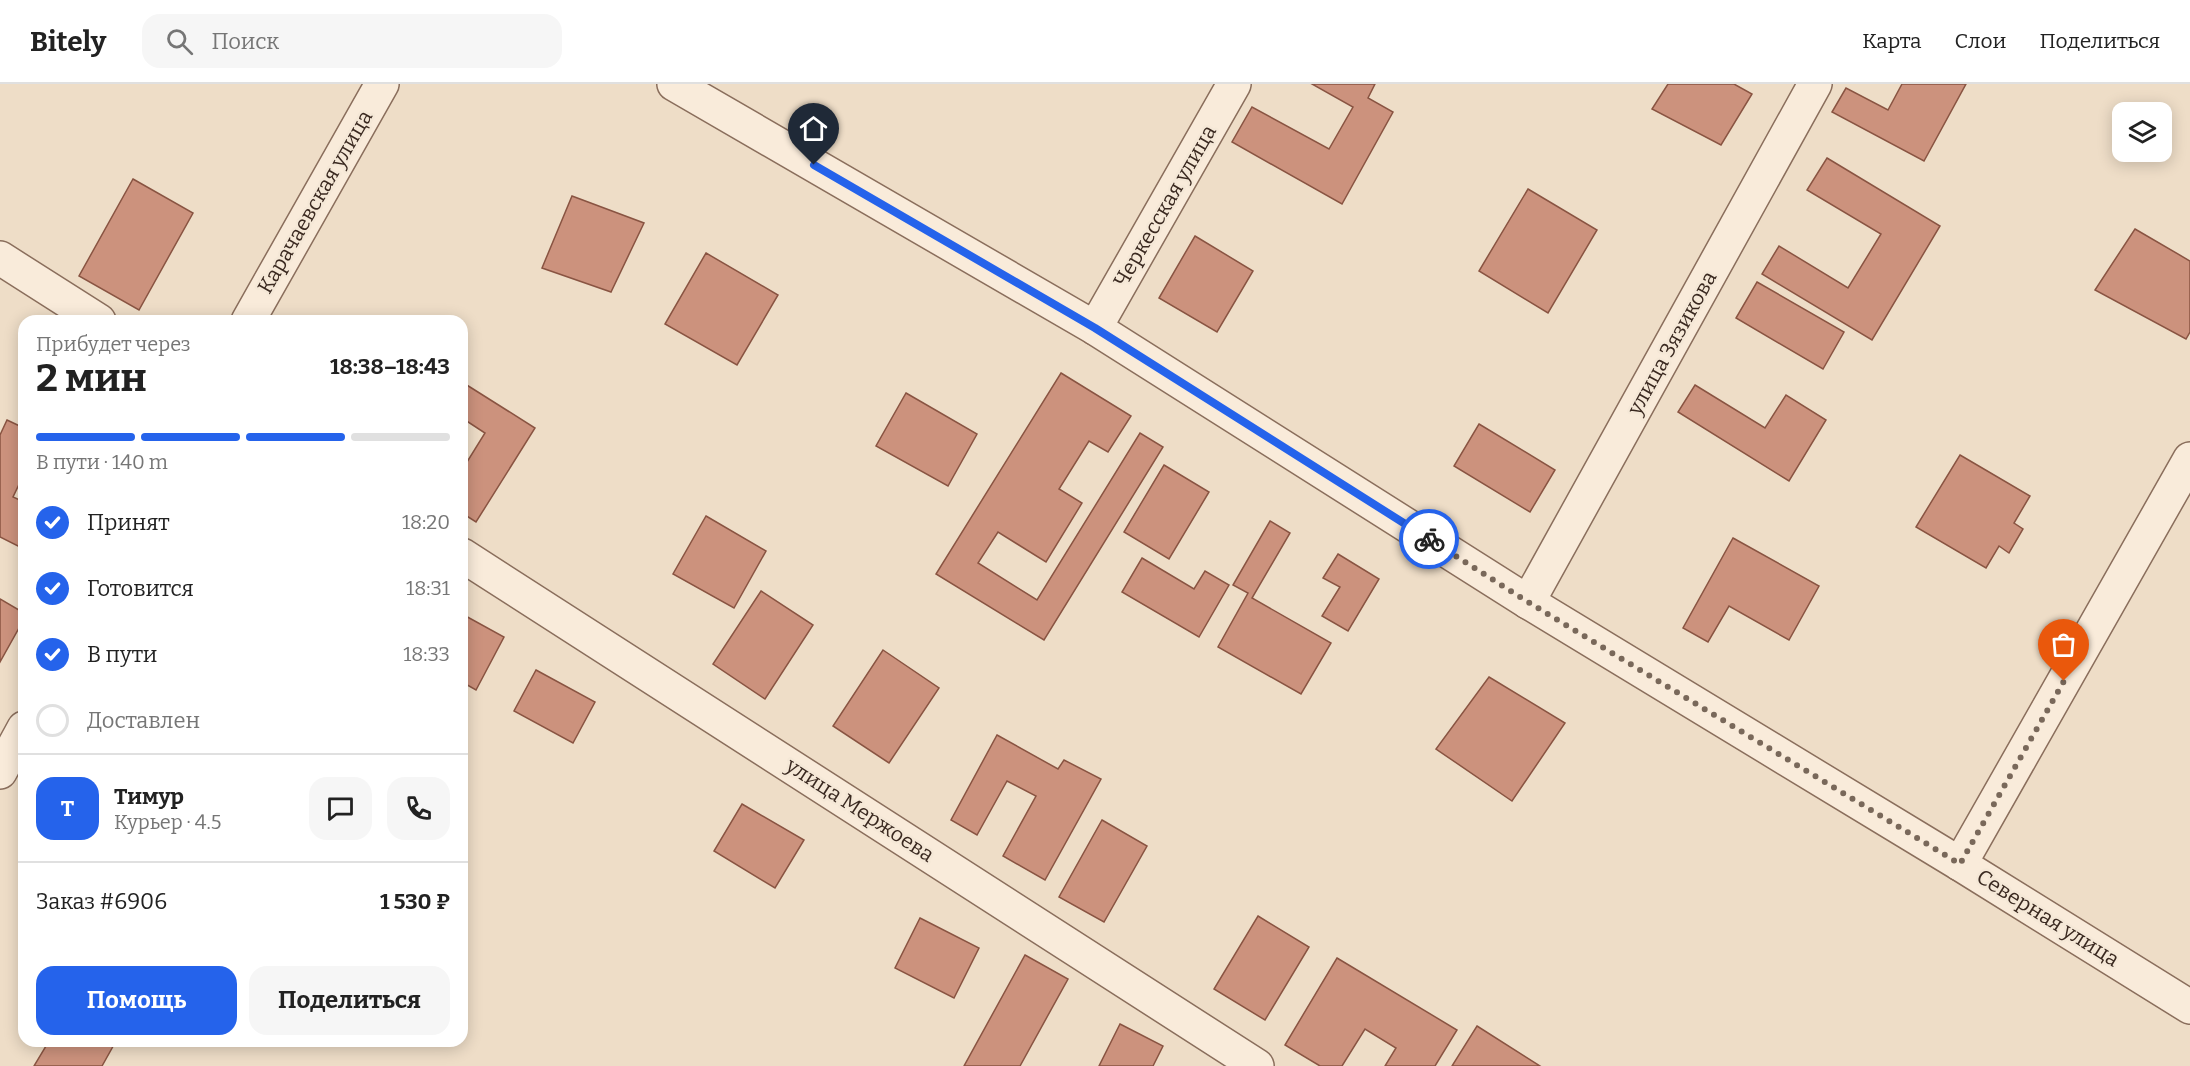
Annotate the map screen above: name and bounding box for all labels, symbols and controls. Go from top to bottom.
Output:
search box [142,14,562,68]
text: Bitely [30,25,106,58]
icon: search [163,25,196,58]
text: Поиск [211,28,279,55]
text: Карта [1862,28,1921,54]
text: Слои [1954,28,2006,54]
text: Поделиться [2039,28,2160,54]
map controls [2112,102,2172,162]
button: layers [2112,102,2172,162]
pin [788,103,839,165]
street label: Карачаевская улица [252,105,378,298]
icon: home [797,112,830,145]
street label: Черкесская улица [1108,120,1222,292]
street label: улица Зязикова [1621,266,1722,420]
text: Прибудет через [36,332,191,356]
text: 18:38–18:43 [330,353,450,380]
text: 2 мин [36,355,147,401]
text: В пути · 140 m [36,450,168,474]
icon: check [36,506,69,539]
text: Принят [87,509,170,536]
courier [1399,509,1459,569]
text: 18:20 [402,510,450,534]
icon: bike [1413,523,1446,556]
icon: check [36,572,69,605]
text: Готовится [87,575,194,602]
text: 18:31 [406,576,450,600]
pin [2038,619,2089,681]
icon: bag [2047,628,2080,661]
icon: check [36,638,69,671]
text: В пути [87,641,157,668]
text: 18:33 [403,642,450,666]
text: Доставлен [87,707,200,734]
street label: улица Мержоева [780,752,940,868]
button: chat [309,777,372,840]
button: phone [387,777,450,840]
text: Тимур [114,783,184,810]
text: Т [61,795,74,822]
text: Курьер · 4.5 [114,810,221,834]
street label: Северная улица [1972,864,2125,973]
text: Заказ #6906 [36,888,167,915]
text: 1 530 ₽ [380,888,450,915]
button: Помощь [36,966,237,1035]
button: Поделиться [249,966,450,1035]

